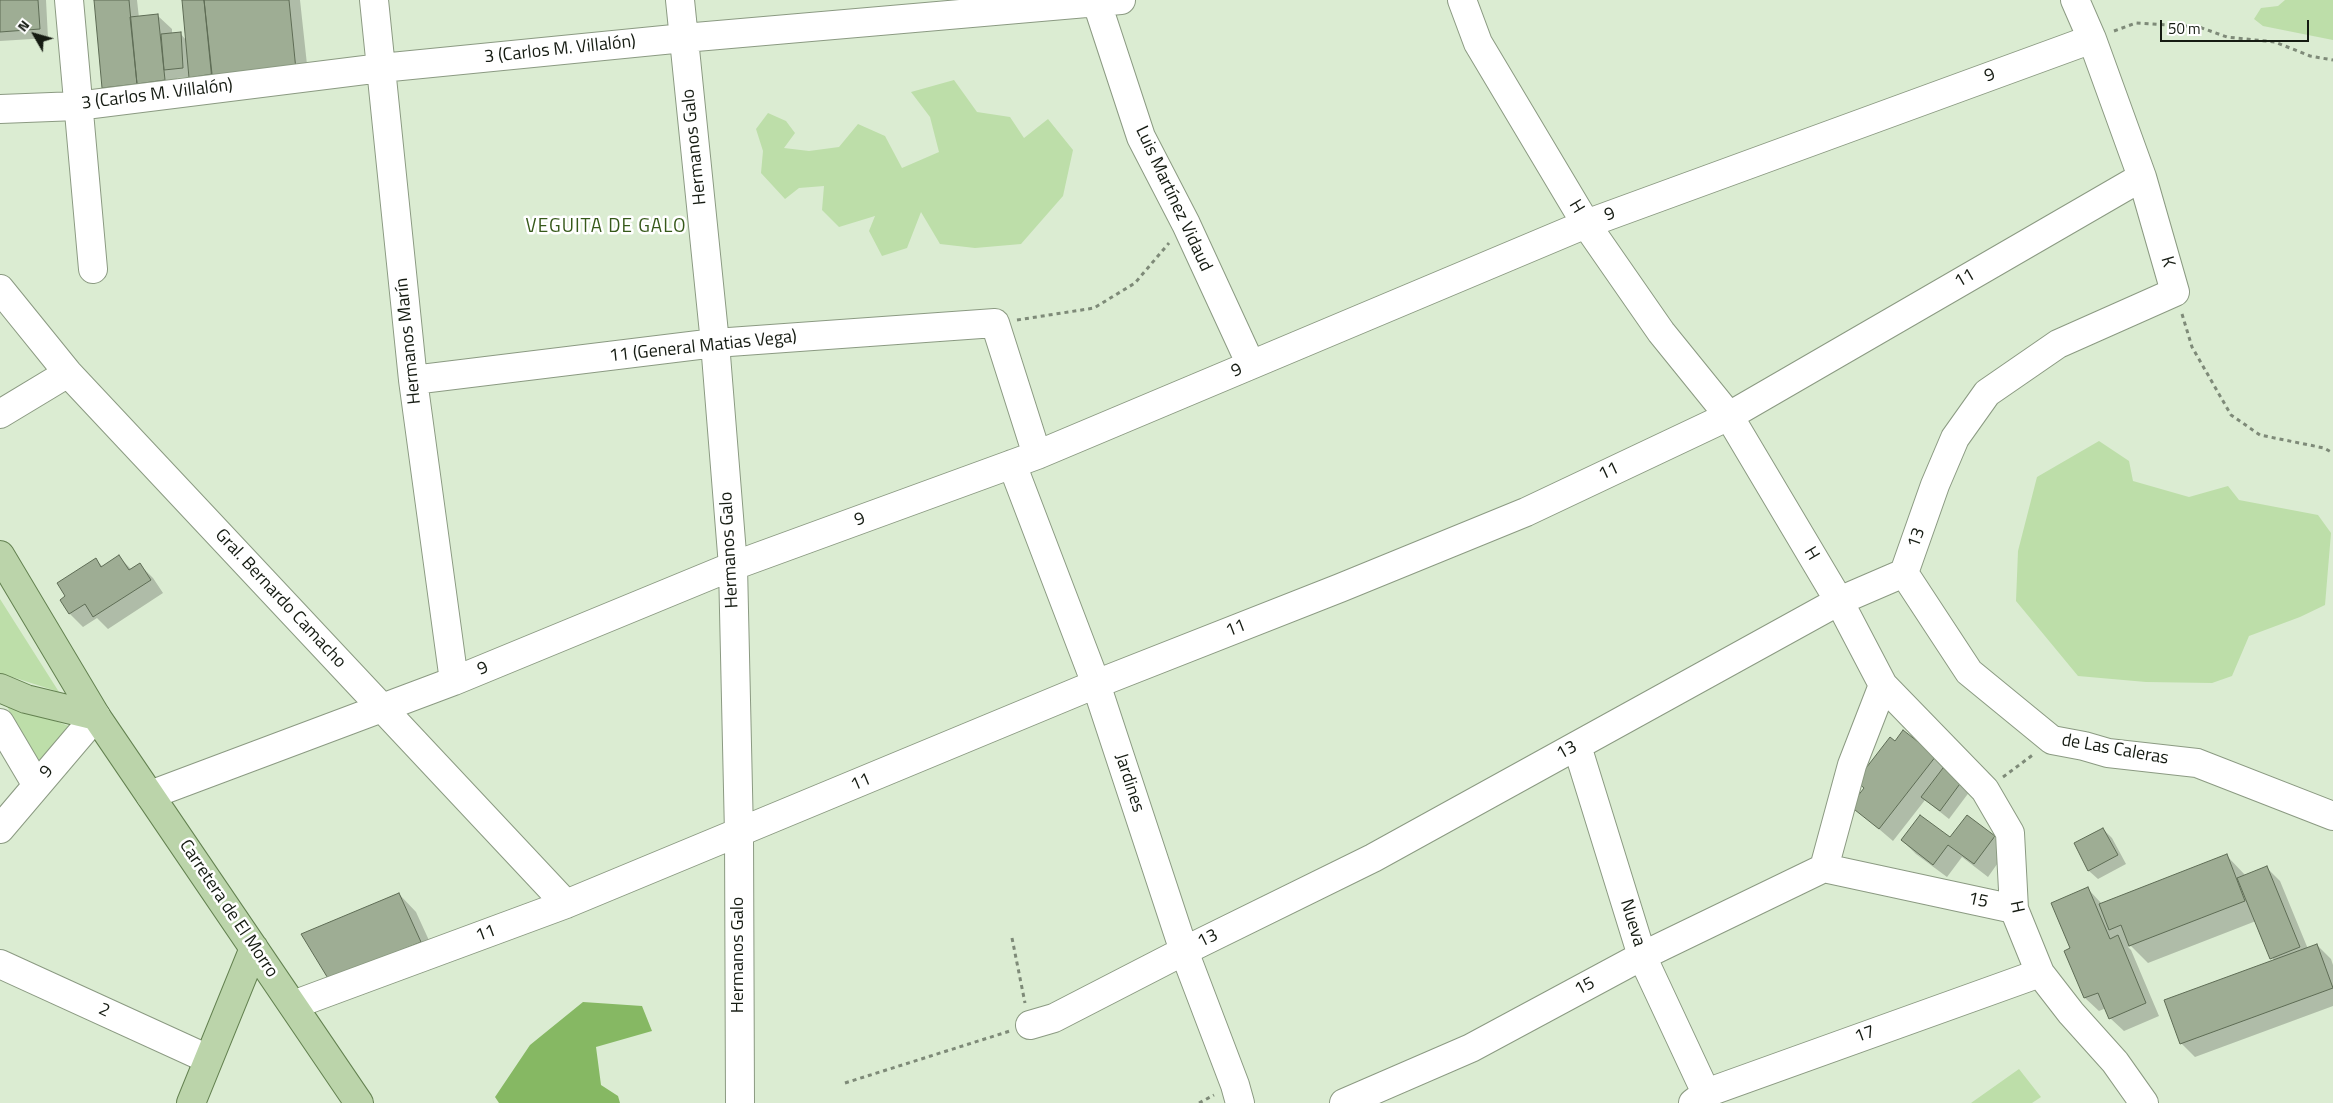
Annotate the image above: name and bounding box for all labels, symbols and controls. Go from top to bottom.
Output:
north arrow [10,10,60,60]
scale bar [2163,10,2312,42]
text: N [12,15,34,36]
text: 50 m [2168,17,2201,40]
street label: 3 (Carlos M. Villalón) [483,31,637,69]
street label: 9 [1982,64,1998,88]
street label: 3 (Carlos M. Villalón) [80,75,234,115]
street label: Hermanos Galo [678,88,712,206]
street label: Luis Martínez Vidaud [1130,123,1216,275]
street label: H [1564,196,1588,218]
street label: 9 [1602,203,1618,227]
district label: VEGUITA DE GALO [524,216,688,238]
street label: K [2155,254,2179,270]
street label: 11 [1951,265,1979,293]
street label: Hermanos Marín [392,277,426,405]
street label: 11 (General Matias Vega) [608,326,798,368]
street label: 9 [1228,359,1246,383]
street label: 11 [1595,458,1623,486]
street label: Hermanos Galo [716,491,744,609]
street label: 9 [852,508,868,532]
street label: Gral. Bernardo Camacho [210,525,350,673]
street label: 13 [1904,525,1930,551]
street label: H [1799,543,1823,565]
street label: 11 [1223,615,1249,643]
street label: 9 [474,657,492,681]
street label: de Las Caleras [2060,730,2170,770]
street label: 13 [1553,737,1581,765]
street label: Jardines [1109,751,1149,815]
street label: 9 [36,761,58,783]
street label: 11 [848,769,874,797]
street label: Carretera de El Morro [174,836,282,982]
street label: 15 [1966,888,1990,914]
street label: Hermanos Galo [728,897,750,1013]
street label: Nueva [1615,897,1649,949]
street label: H [2004,899,2028,915]
street label: 11 [473,920,499,948]
street label: 13 [1194,925,1222,953]
street label: 15 [1571,973,1599,1001]
street label: 2 [95,999,113,1023]
street label: 17 [1852,1021,1878,1049]

